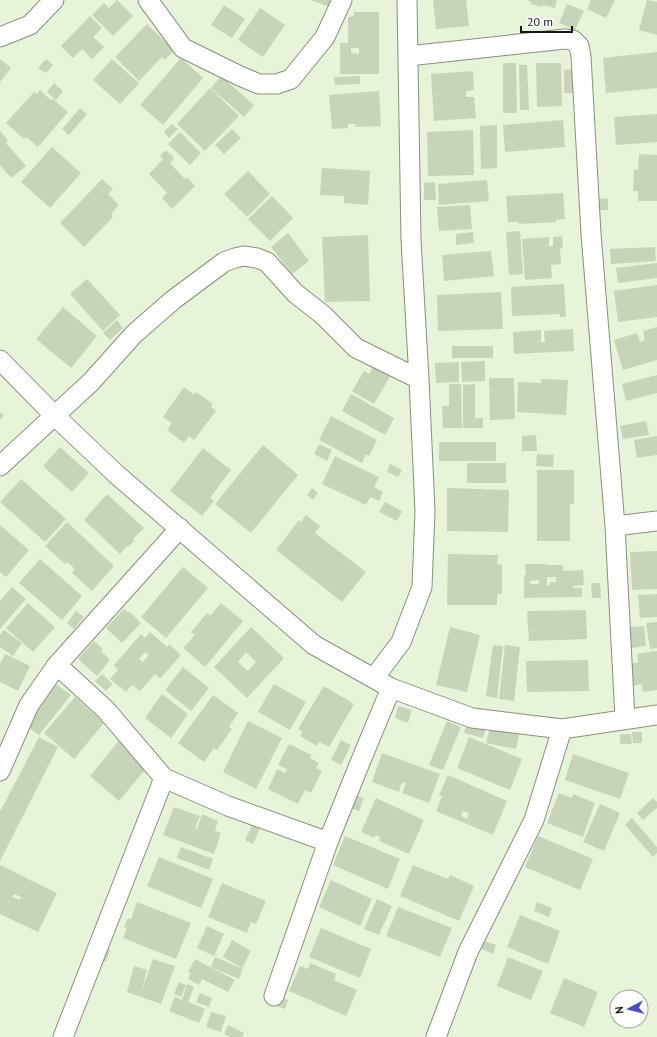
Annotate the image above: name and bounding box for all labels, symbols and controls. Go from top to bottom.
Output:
scale bar [521,8,572,34]
text: 20 m [527,14,553,29]
north arrow [609,989,649,1029]
text: N [612,1006,626,1015]

